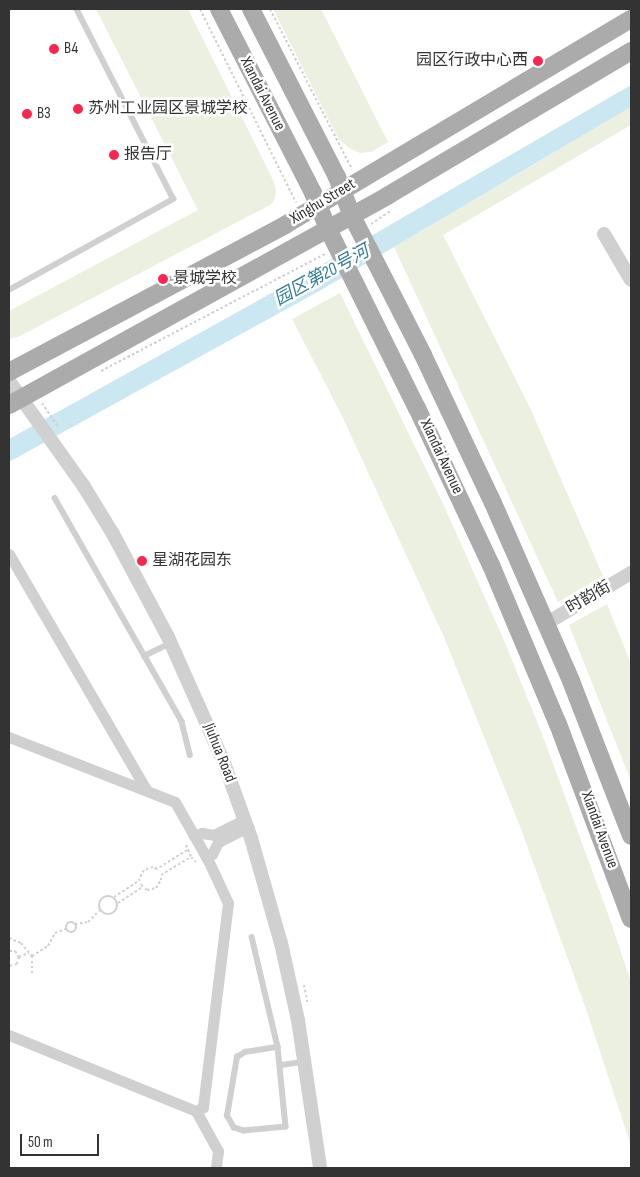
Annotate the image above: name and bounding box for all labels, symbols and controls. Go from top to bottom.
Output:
place label: B4 [64,39,78,59]
marker: B4 [48,43,60,55]
place label: 园区行政中心西 [416,51,528,71]
street label: Xiandai Avenue [235,54,289,134]
marker: 园区行政中心西 [532,55,544,67]
place label: 苏州工业园区景城学校 [88,99,248,119]
marker: 苏州工业园区景城学校 [72,103,84,115]
place label: B3 [37,104,51,124]
marker: B3 [21,108,33,120]
place label: 报告厅 [124,145,172,165]
marker: 报告厅 [108,149,120,161]
street label: Xinghu Street [287,175,359,229]
water label: 园区第20号河 [271,241,373,311]
place label: 景城学校 [173,269,237,289]
marker: 景城学校 [157,273,169,285]
street label: Xiandai Avenue [415,417,467,497]
place label: 星湖花园东 [152,551,232,571]
marker: 星湖花园东 [136,555,148,567]
street label: 时韵街 [563,578,615,618]
street label: Jiuhua Road [199,721,239,785]
street label: Xiandai Avenue [576,789,622,871]
scale bar [22,1124,101,1156]
text: 50 m [28,1133,53,1152]

